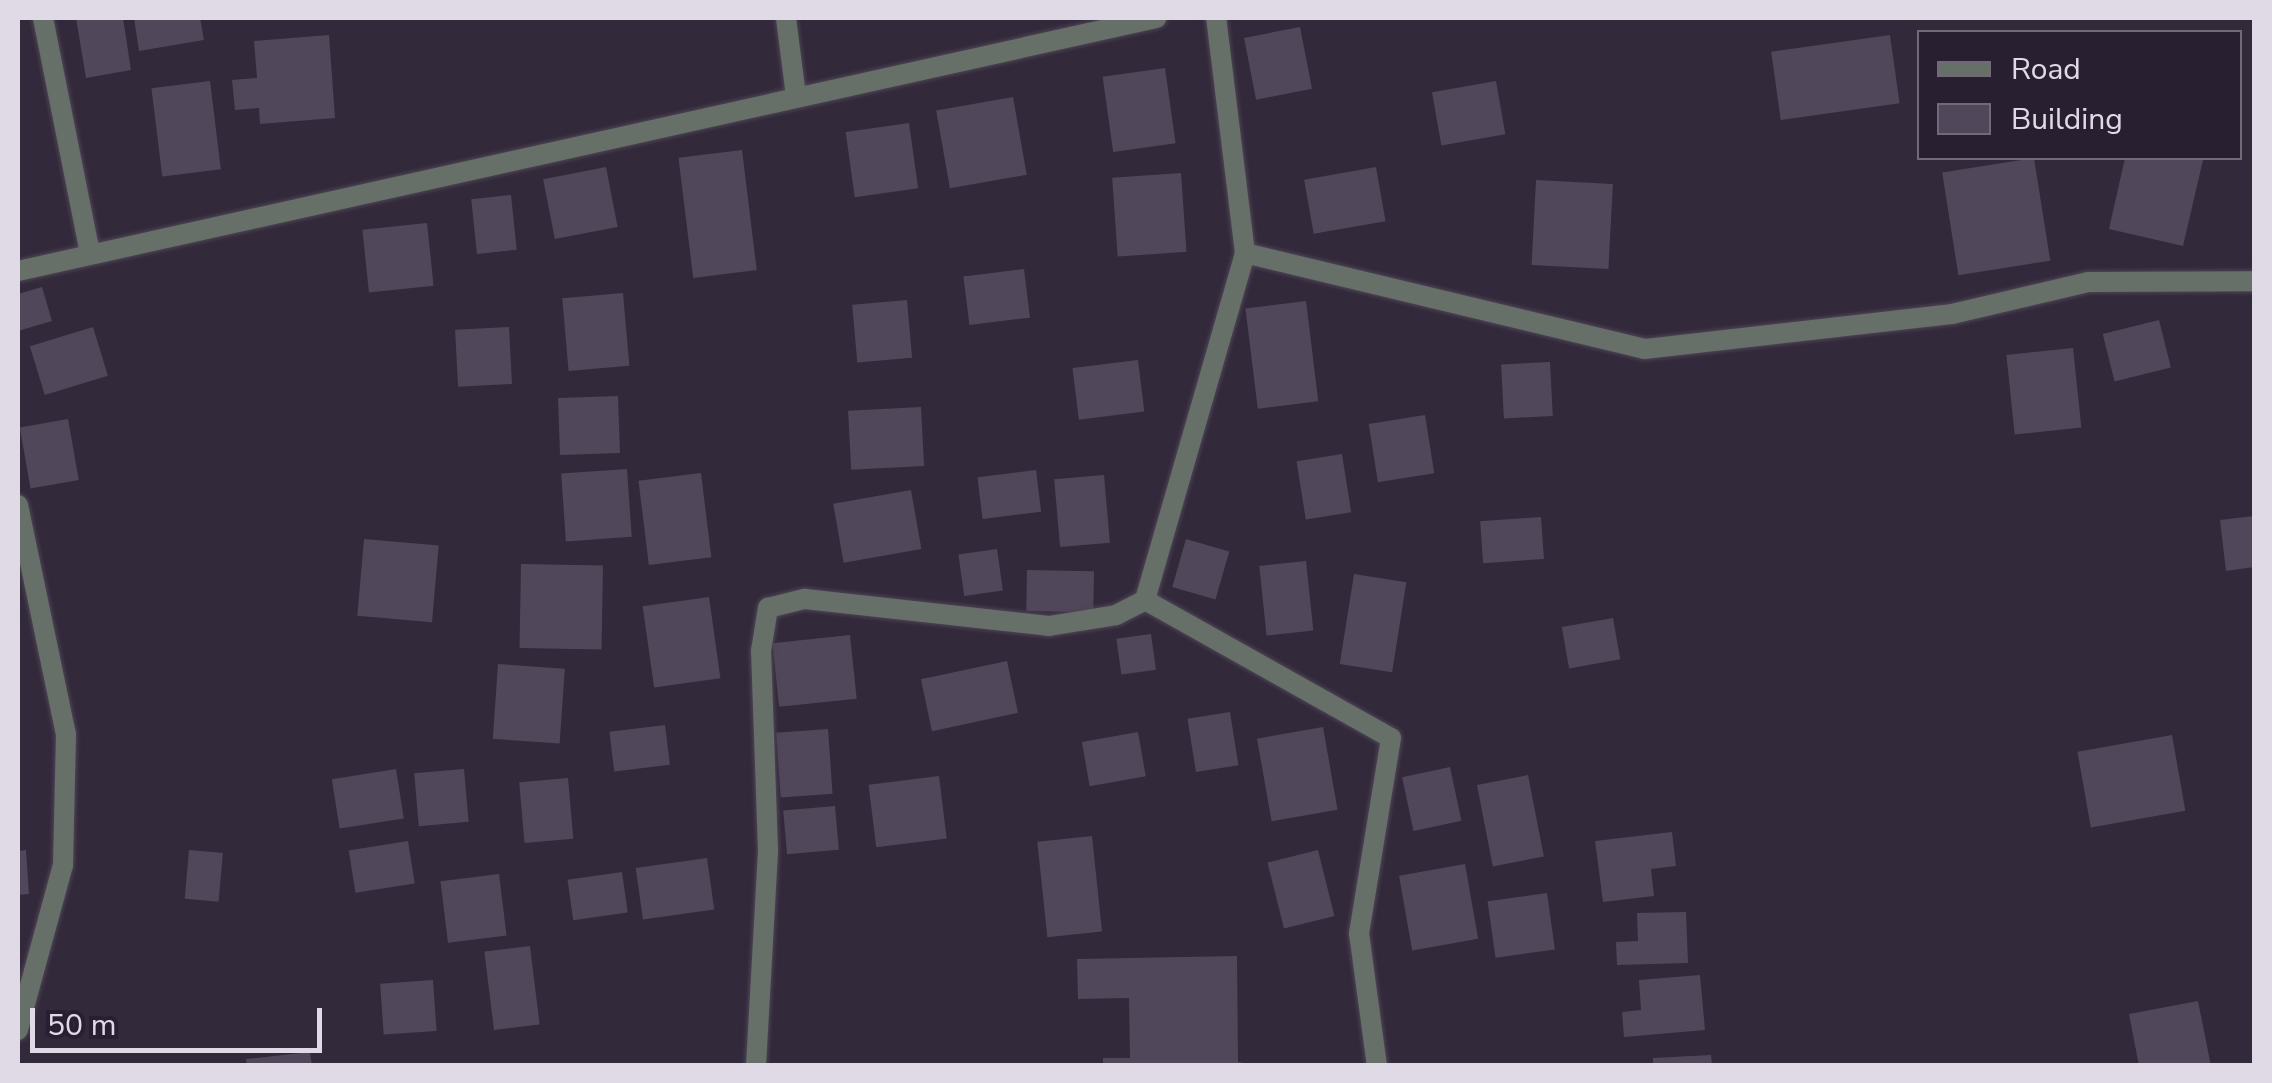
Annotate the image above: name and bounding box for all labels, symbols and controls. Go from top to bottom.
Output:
legend [1917,30,2242,160]
text: Road [2011,49,2081,90]
text: Building [2011,99,2123,140]
scale bar [35,988,328,1050]
text: 50 m [47,1005,116,1046]

